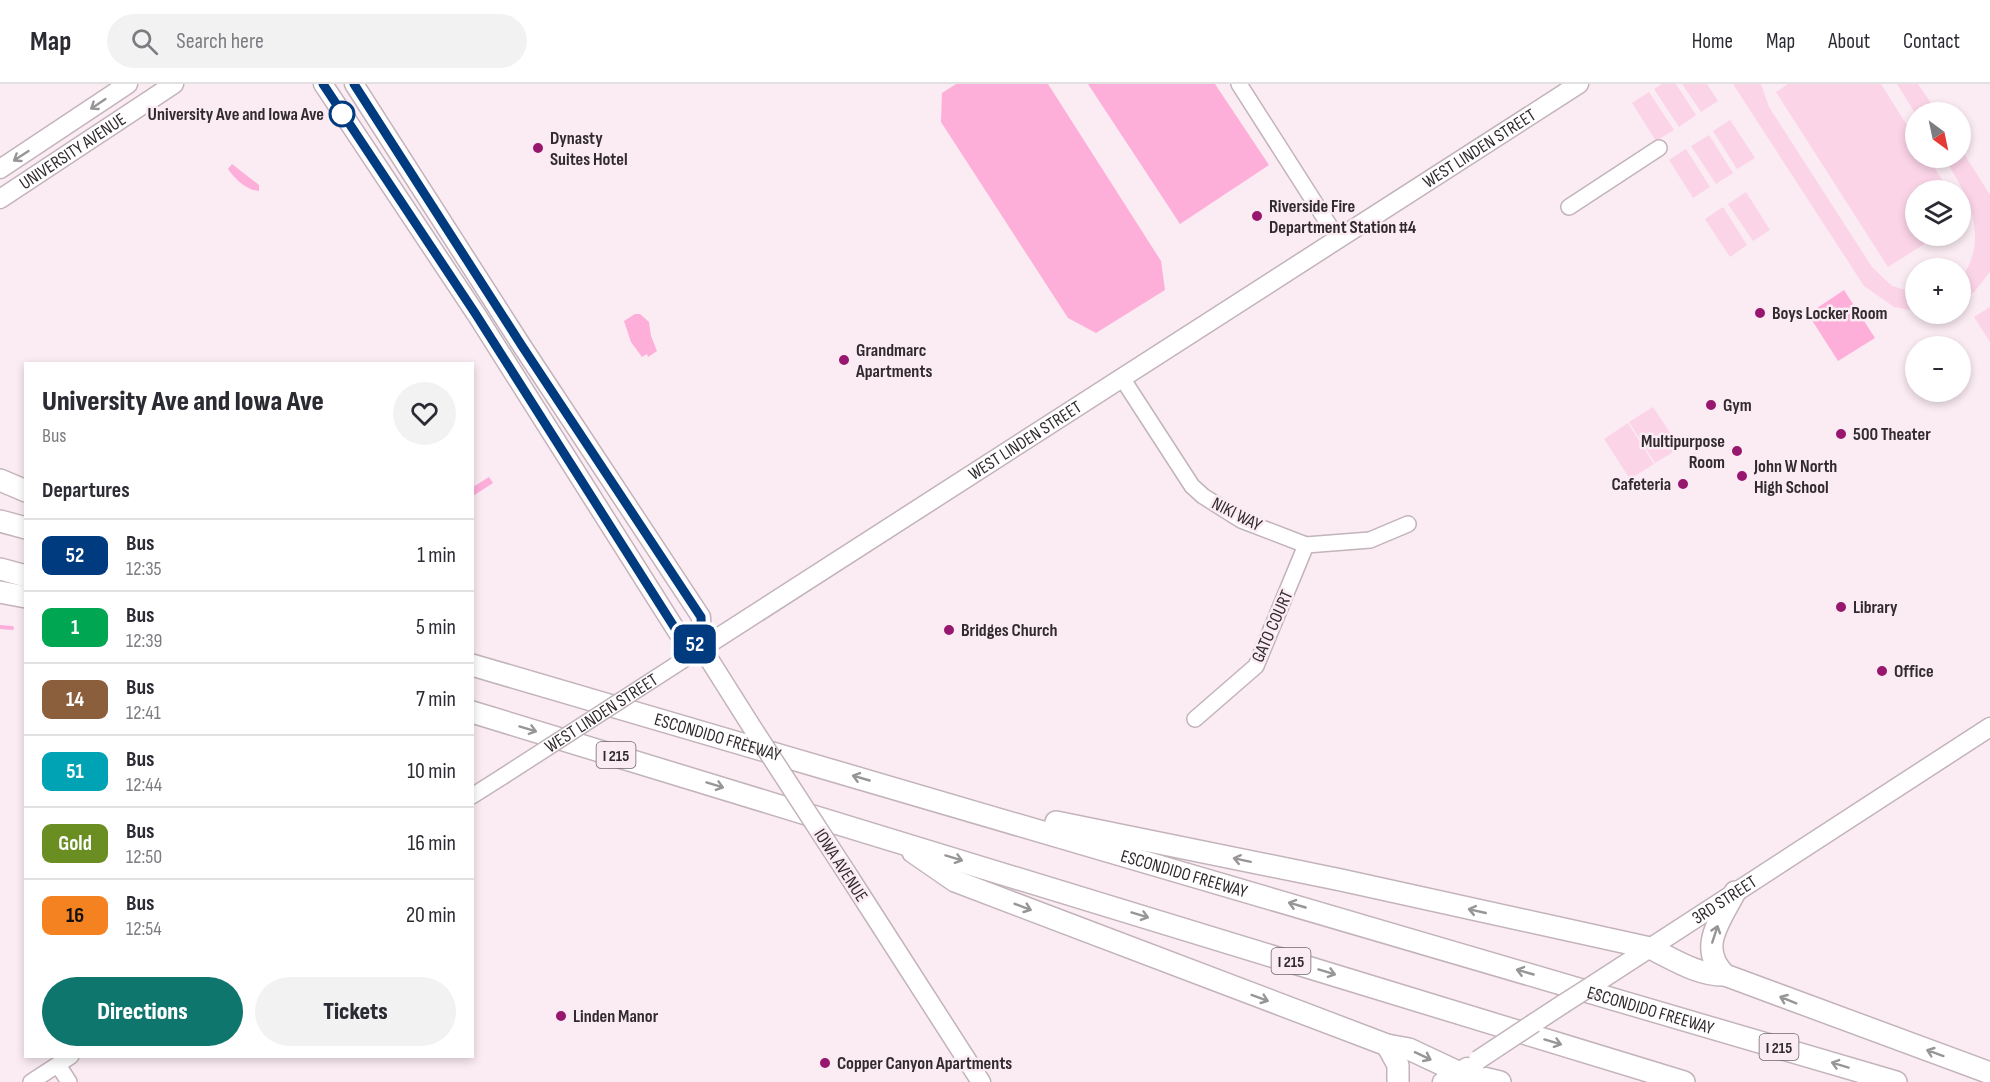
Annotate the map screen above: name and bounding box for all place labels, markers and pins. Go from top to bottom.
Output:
marker: University Ave and Iowa Ave [329,101,355,127]
place label: University Ave and Iowa Ave [148,104,324,125]
place label: Dynasty Suites Hotel [550,128,628,170]
marker: Dynasty Suites Hotel [531,141,545,155]
place label: Riverside Fire Department Station #4 [1269,196,1417,238]
marker: Riverside Fire Department Station #4 [1250,209,1264,223]
place label: Boys Locker Room [1772,303,1888,324]
marker: Boys Locker Room [1753,306,1767,320]
place label: Grandmarc Apartments [855,340,932,382]
marker: Grandmarc Apartments [837,353,851,367]
place label: Gym [1723,395,1752,416]
marker: Gym [1704,398,1718,412]
place label: 500 Theater [1853,424,1931,445]
marker: 500 Theater [1834,427,1848,441]
place label: Multipurpose Room [1641,431,1725,473]
marker: Multipurpose Room [1730,444,1744,458]
place label: John W North High School [1753,456,1837,498]
marker: John W North High School [1735,469,1749,483]
place label: Cafeteria [1611,474,1671,495]
marker: Cafeteria [1676,477,1690,491]
place label: Library [1853,597,1898,618]
marker: Library [1834,600,1848,614]
place label: Bridges Church [961,620,1058,641]
marker: Bridges Church [942,623,956,637]
place label: Office [1894,661,1934,682]
marker: Office [1875,664,1889,678]
place label: Linden Manor [573,1006,659,1027]
marker: Linden Manor [554,1009,568,1023]
place label: Copper Canyon Apartments [837,1053,1012,1074]
marker: Copper Canyon Apartments [818,1056,832,1070]

